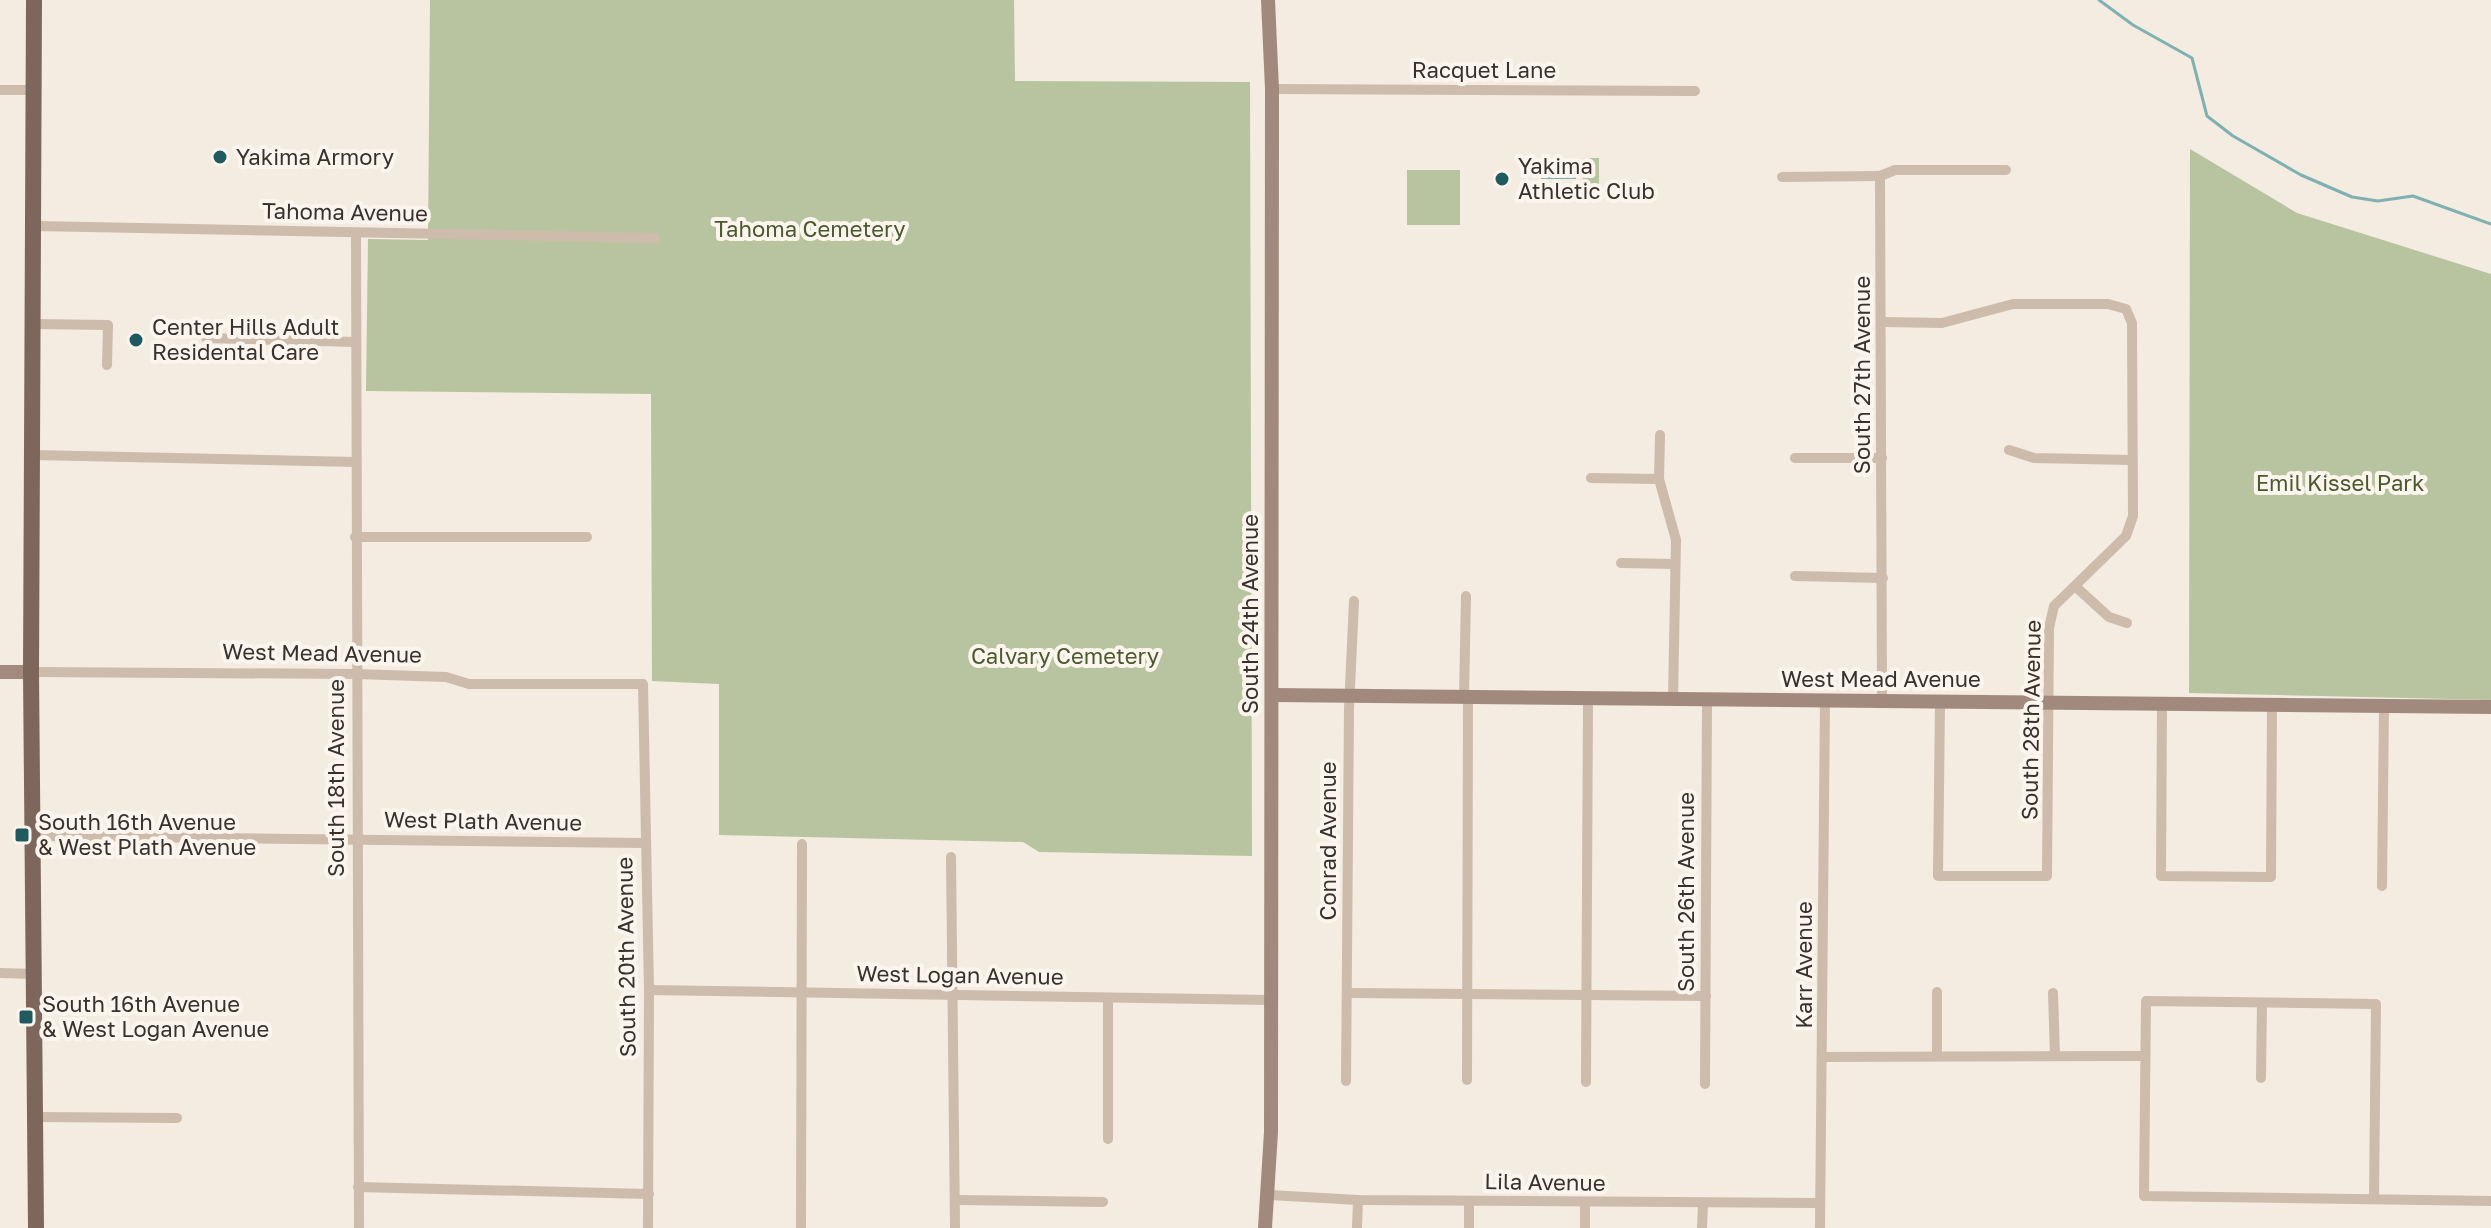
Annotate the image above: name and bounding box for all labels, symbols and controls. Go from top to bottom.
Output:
street label: Racquet Lane [1412,56,1556,83]
place label: Yakima Armory [236,143,394,170]
marker: Yakima Armory [211,148,229,166]
place label: Yakima Athletic Club [1518,152,1655,204]
marker: Yakima Athletic Club [1493,170,1511,188]
street label: Tahoma Avenue [262,197,428,226]
park label: Tahoma Cemetery [714,215,906,242]
street label: South 27th Avenue [1848,276,1875,474]
place label: Center Hills Adult Residental Care [152,313,339,365]
marker: Center Hills Adult Residental Care [127,331,145,349]
park label: Emil Kissel Park [2256,469,2424,496]
street label: South 24th Avenue [1236,514,1263,714]
street label: South 28th Avenue [2015,620,2046,820]
street label: West Mead Avenue [222,637,422,668]
park label: Calvary Cemetery [971,642,1159,669]
street label: West Mead Avenue [1781,665,1981,692]
street label: South 18th Avenue [322,679,349,877]
street label: Conrad Avenue [1314,761,1341,921]
street label: South 26th Avenue [1672,792,1699,992]
street label: West Plath Avenue [384,805,582,836]
place label: South 16th Avenue & West Plath Avenue [38,808,256,860]
marker: South 16th Avenue & West Plath Avenue [13,826,31,844]
street label: South 20th Avenue [610,857,641,1057]
street label: Karr Avenue [1790,901,1817,1029]
street label: West Logan Avenue [856,959,1064,990]
place label: South 16th Avenue & West Logan Avenue [42,990,269,1042]
marker: South 16th Avenue & West Logan Avenue [17,1008,35,1026]
street label: Lila Avenue [1484,1167,1606,1196]

